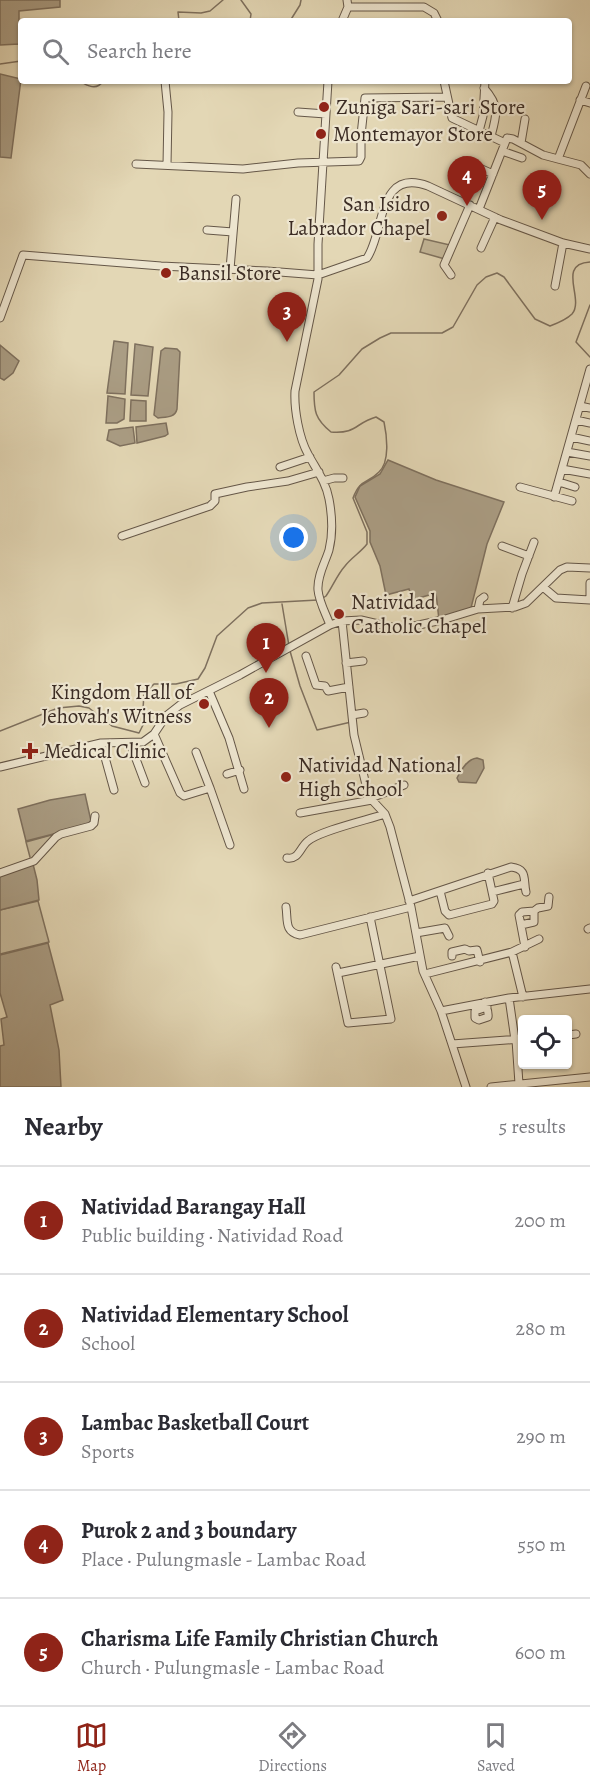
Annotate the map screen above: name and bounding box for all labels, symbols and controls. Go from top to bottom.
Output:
search box [18,18,572,84]
icon: search [39,35,72,68]
text: Search here [87,36,192,66]
place label: Zuniga Sari-sari Store [336,93,525,121]
marker: Zuniga Sari-sari Store [317,100,331,114]
place label: Montemayor Store [333,120,493,148]
marker: Montemayor Store [314,127,328,141]
pin: 4 [448,156,486,206]
pin: 5 [522,170,562,220]
place label: San Isidro Labrador Chapel [288,190,430,242]
marker: San Isidro Labrador Chapel [435,209,449,223]
place label: Bansil Store [178,259,281,287]
marker: Bansil Store [159,266,173,280]
pin: 3 [268,292,306,342]
your location [279,523,308,552]
place label: Natividad Catholic Chapel [351,588,486,640]
marker: Natividad Catholic Chapel [332,607,346,621]
pin: 1 [246,624,286,673]
place label: Kingdom Hall of Jehovah's Witness [41,678,195,730]
pin: 2 [250,678,288,728]
marker: Kingdom Hall of Jehovah's Witness [197,697,211,711]
place label: Medical Clinic [44,737,166,765]
marker: Medical Clinic [21,742,39,760]
place label: Natividad National High School [298,751,461,803]
marker: Natividad National High School [279,770,293,784]
map controls [518,1015,572,1069]
button: locate [518,1015,572,1069]
text: Nearby [24,1109,103,1144]
text: 5 results [499,1113,566,1140]
text: Natividad Barangay Hall [81,1192,306,1222]
text: 1 [40,1207,47,1234]
text: 200 m [515,1207,566,1234]
text: Public building · Natividad Road [81,1222,343,1249]
text: Natividad Elementary School [81,1300,349,1330]
text: 2 [39,1315,48,1342]
text: 280 m [516,1315,566,1342]
text: School [81,1330,135,1357]
text: Lambac Basketball Court [81,1408,309,1438]
text: 3 [39,1423,48,1450]
text: 290 m [516,1423,566,1450]
text: Sports [81,1438,134,1465]
text: Purok 2 and 3 boundary [81,1516,296,1546]
text: 4 [39,1531,48,1558]
text: 550 m [518,1531,566,1558]
text: Place · Pulungmasle - Lambac Road [81,1546,366,1573]
text: Charisma Life Family Christian Church [81,1624,438,1654]
text: 5 [39,1639,48,1666]
text: 600 m [515,1639,566,1666]
text: Church · Pulungmasle - Lambac Road [81,1654,384,1681]
tab: Map [75,1719,108,1777]
tab: Directions [258,1719,327,1777]
tab: Saved [477,1719,515,1777]

